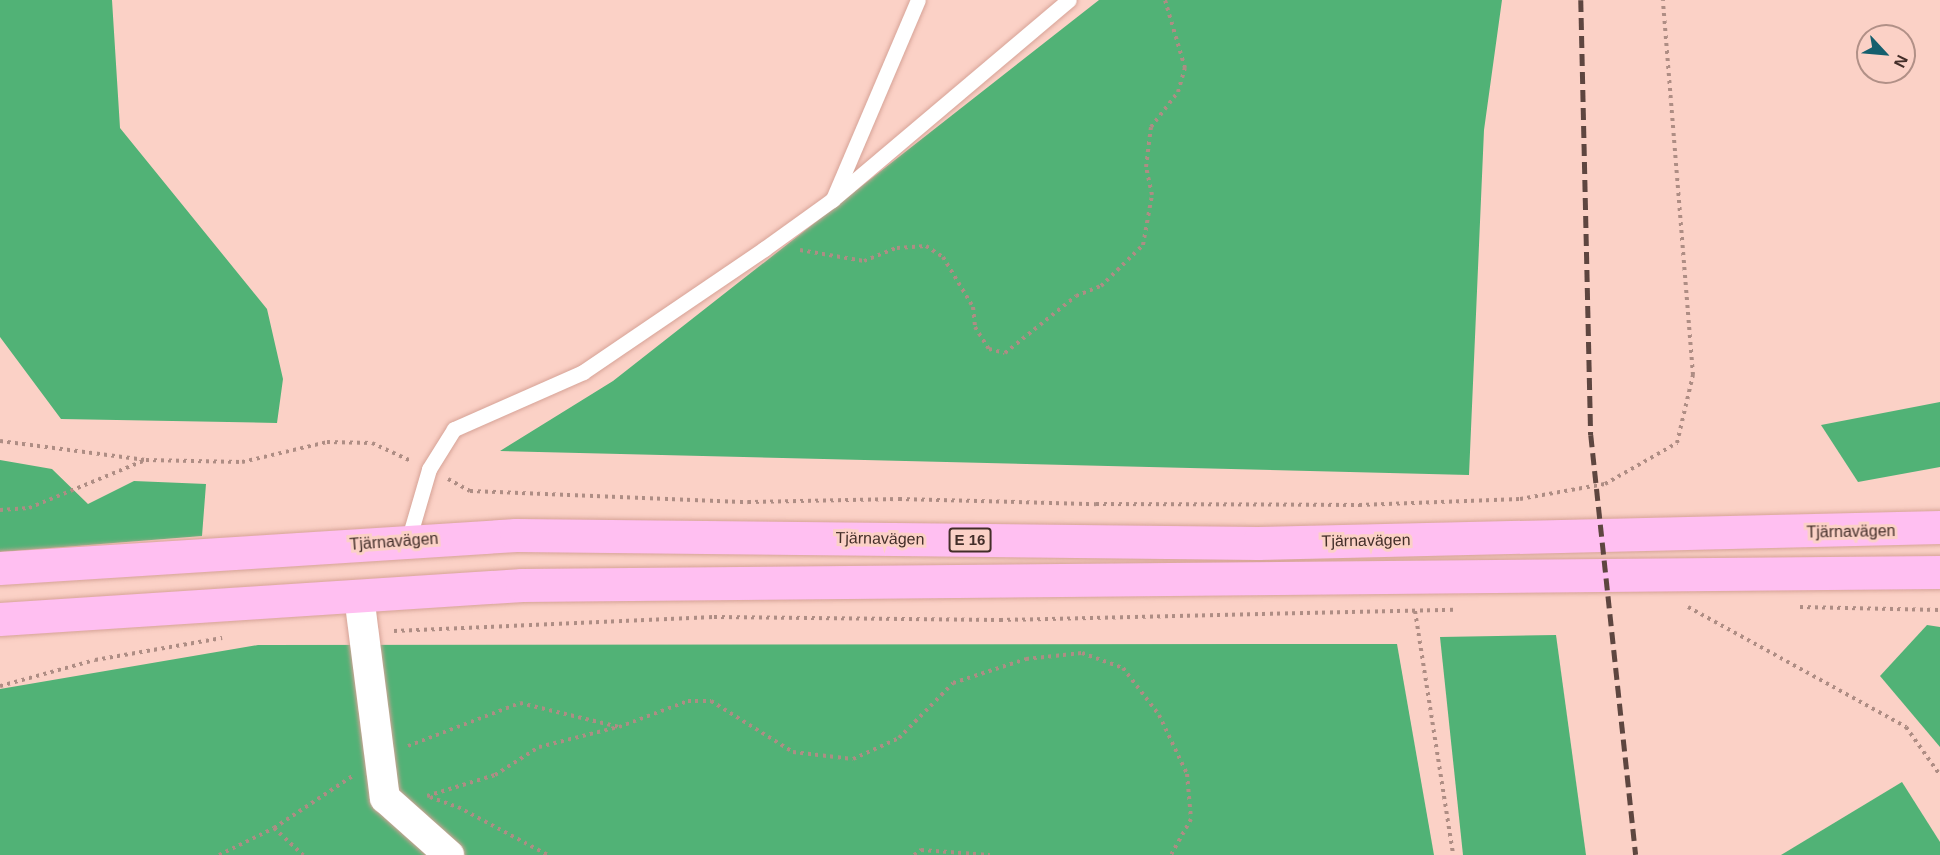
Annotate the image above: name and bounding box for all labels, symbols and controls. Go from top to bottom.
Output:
north arrow [1856,24,1916,84]
text: N [1891,52,1911,70]
street label: Tjärnavägen [1806,522,1896,542]
road number: E 16 [948,528,992,552]
street label: Tjärnavägen [349,529,439,555]
street label: Tjärnavägen [835,529,925,549]
street label: Tjärnavägen [1321,531,1411,551]

